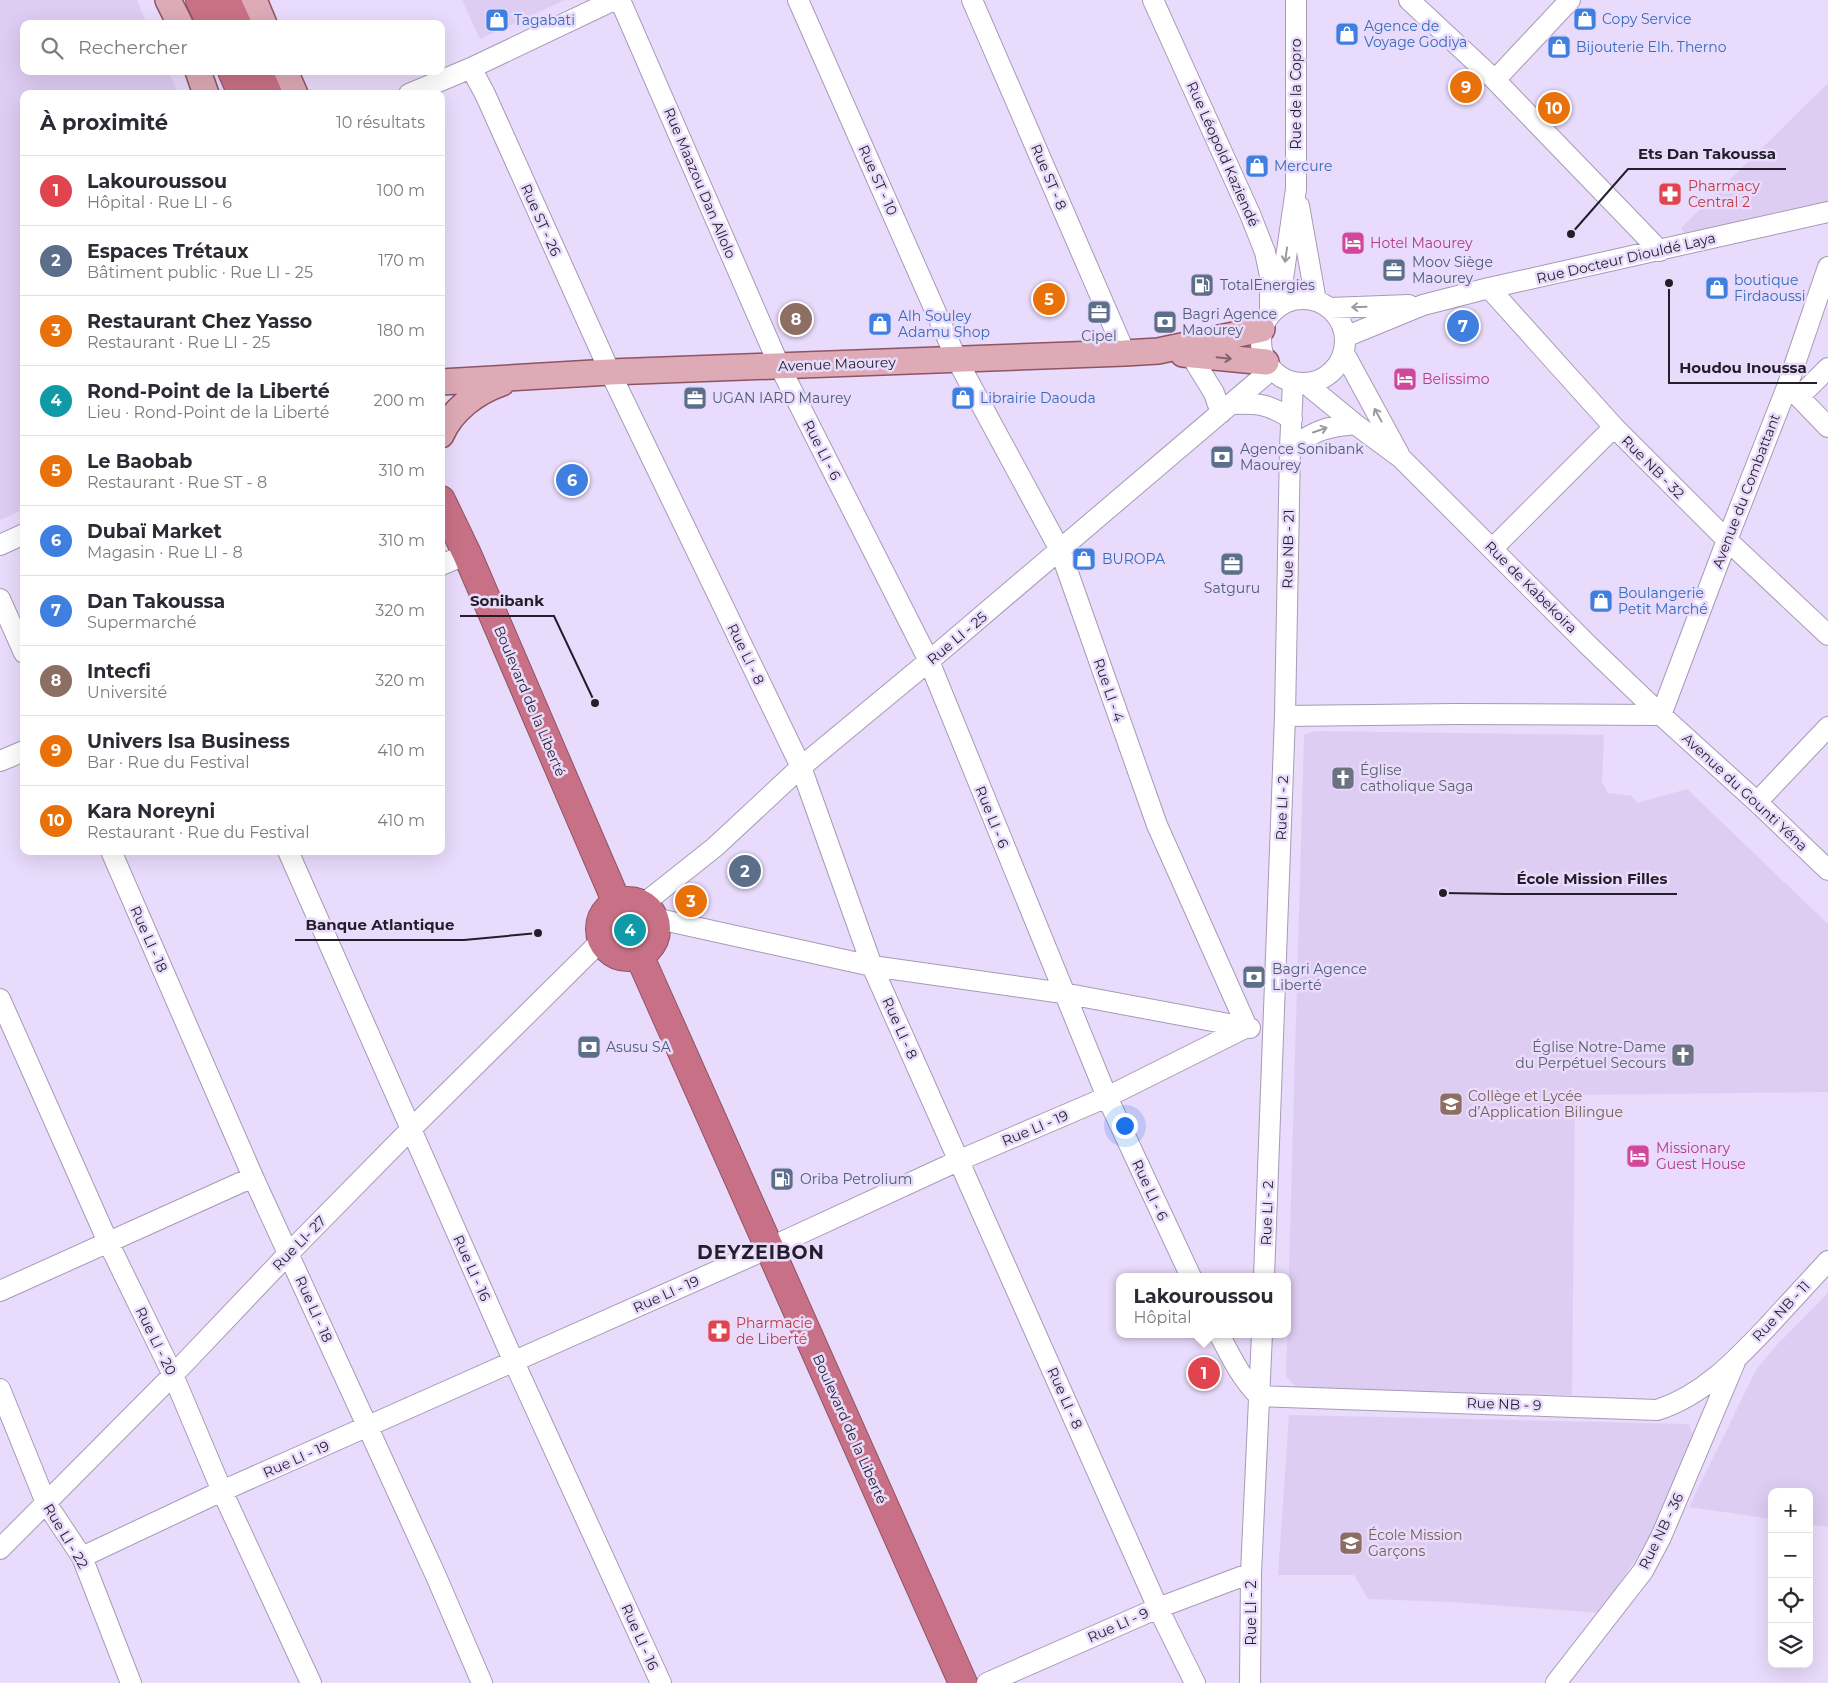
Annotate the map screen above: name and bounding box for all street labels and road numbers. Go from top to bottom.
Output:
street label: Rue de la Copro [1287,38,1305,150]
street label: Rue Léopold Kaziendé [1183,79,1263,229]
street label: Rue Maazou Dan Allolo [660,105,740,261]
street label: Rue ST - 8 [1027,141,1071,213]
street label: Rue ST - 10 [854,142,902,218]
street label: Rue ST - 26 [517,181,565,259]
street label: Rue Docteur Diouldé Laya [1535,229,1717,287]
street label: Avenue Maourey [778,353,897,375]
street label: Avenue du Combattant [1708,411,1784,571]
street label: Rue LI - 6 [799,417,845,484]
street label: Rue NB - 32 [1618,432,1688,502]
street label: Rue NB - 21 [1278,509,1298,589]
street label: Rue de Kabekoira [1481,537,1581,637]
street label: Rue LI - 25 [923,608,991,668]
street label: Rue LI - 8 [723,621,769,688]
street label: Boulevard de la Liberté [490,623,570,779]
street label: Rue LI - 4 [1090,656,1129,725]
street label: Avenue du Gounti Yéna [1679,729,1811,855]
street label: Rue LI - 2 [1272,775,1292,841]
street label: Rue LI - 6 [971,783,1013,851]
street label: Rue LI - 18 [126,903,172,975]
street label: Rue LI - 8 [878,994,922,1062]
street label: Rue LI - 19 [999,1106,1071,1150]
street label: Rue LI - 6 [1128,1157,1172,1224]
street label: Rue LI - 2 [1257,1180,1277,1246]
street label: Rue LI- 27 [268,1212,330,1274]
street label: Rue LI - 16 [449,1232,495,1304]
street label: Rue LI - 19 [630,1271,702,1317]
street label: Rue LI - 18 [291,1273,337,1345]
street label: Rue NB - 11 [1748,1277,1814,1345]
street label: Rue LI - 20 [132,1304,180,1378]
street label: Boulevard de la Liberté [809,1351,891,1507]
street label: Rue LI - 8 [1043,1364,1087,1432]
street label: Rue NB - 9 [1466,1394,1542,1414]
street label: Rue LI - 19 [260,1436,332,1482]
street label: Rue NB - 36 [1635,1489,1687,1572]
street label: Rue LI - 22 [40,1500,92,1572]
street label: Rue LI - 2 [1242,1581,1260,1645]
street label: Rue LI - 16 [617,1601,663,1673]
street label: Rue LI - 9 [1084,1603,1152,1647]

